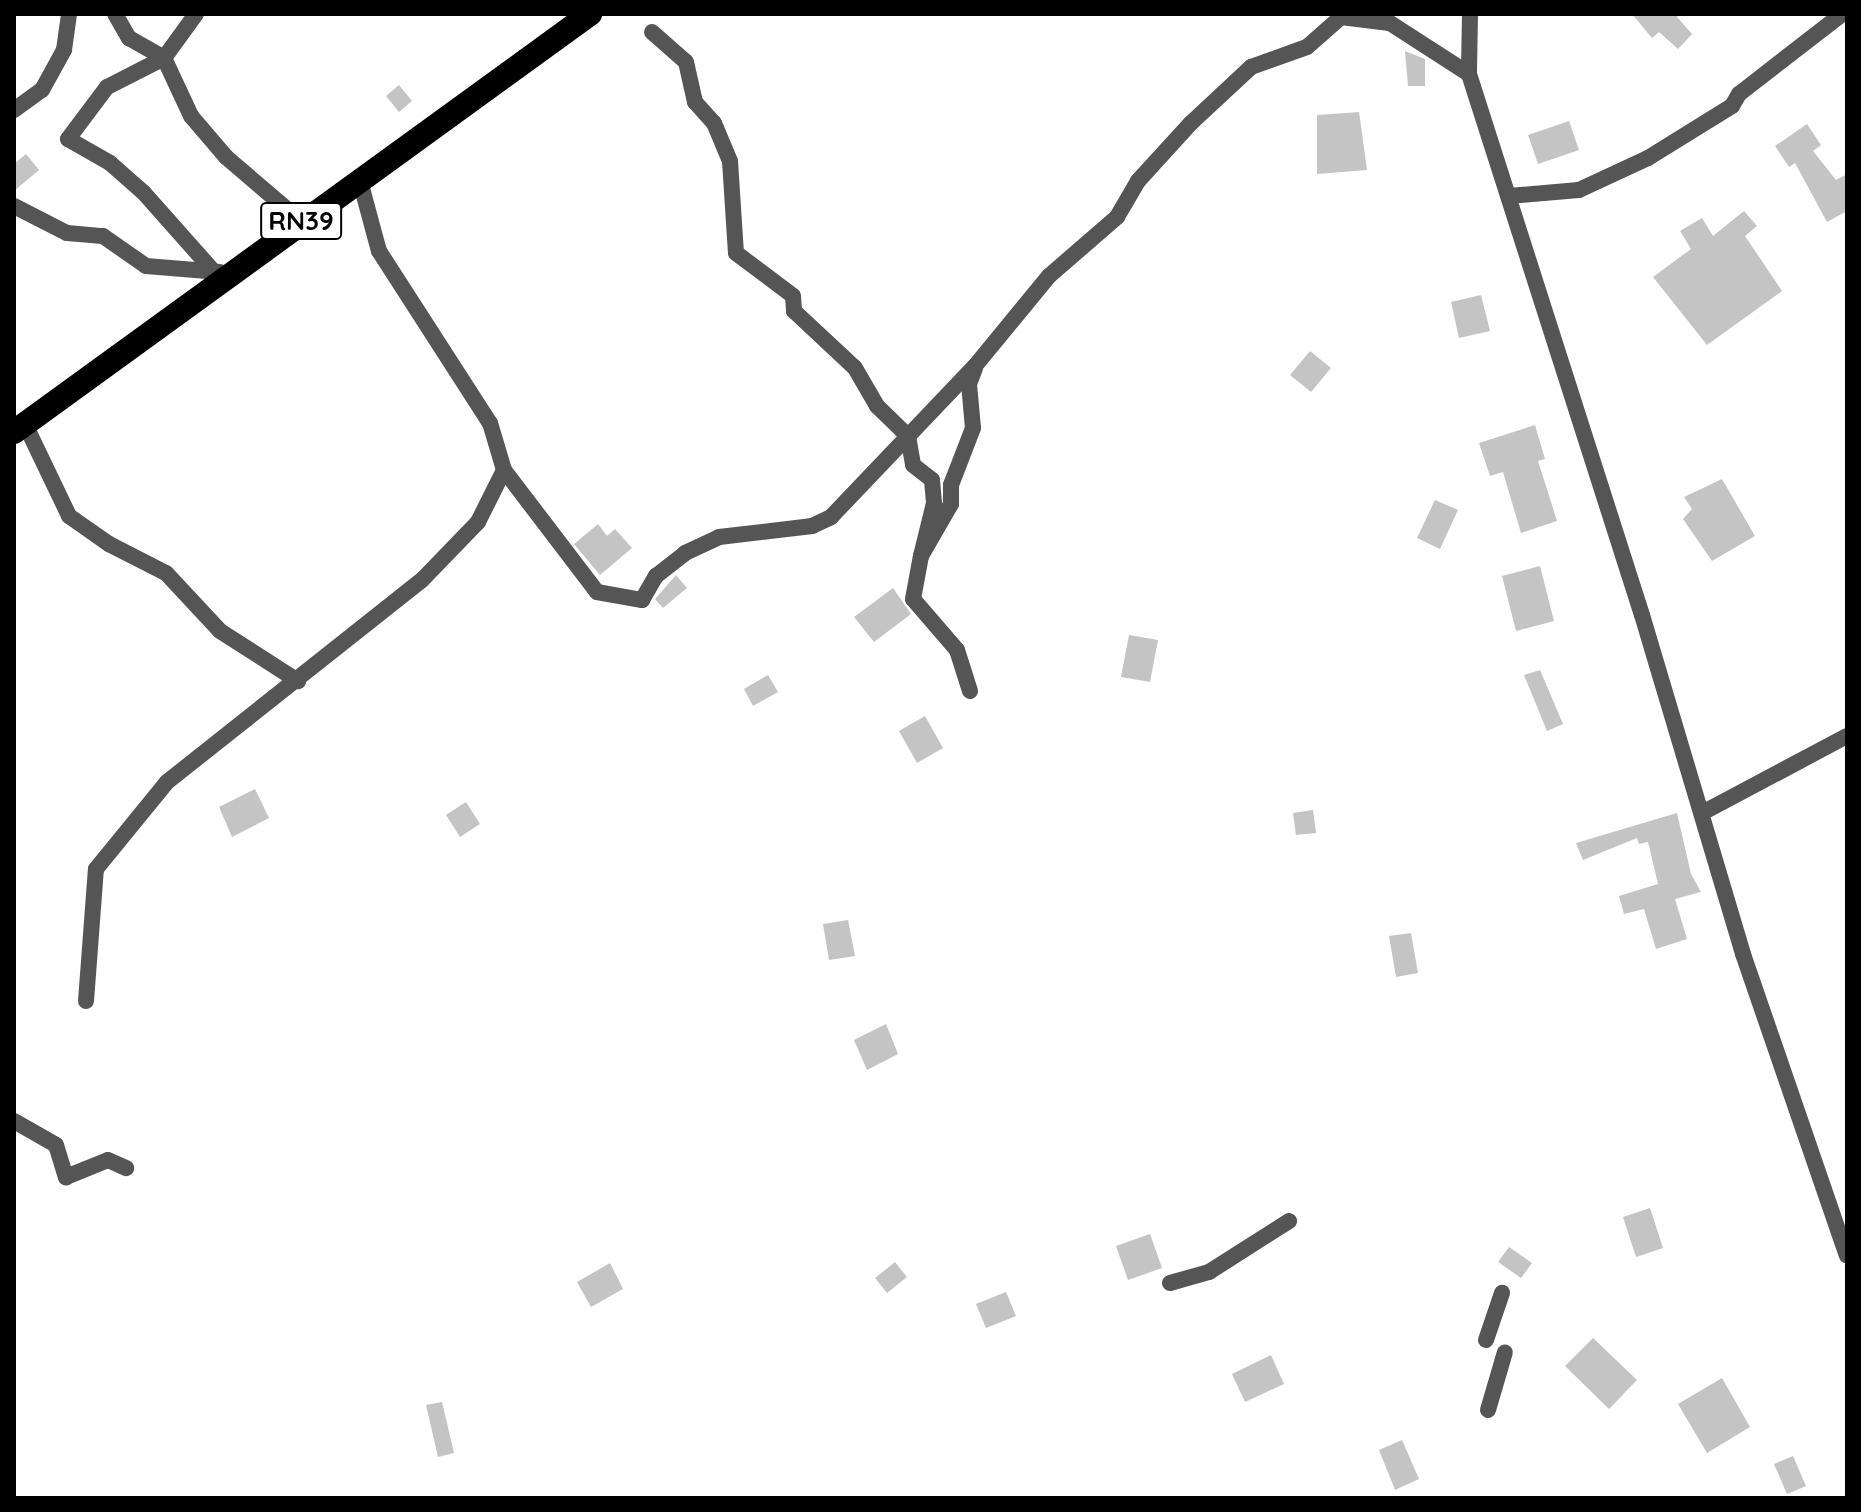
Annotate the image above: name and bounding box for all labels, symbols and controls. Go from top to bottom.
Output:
road number: RN39 [259,199,343,243]

